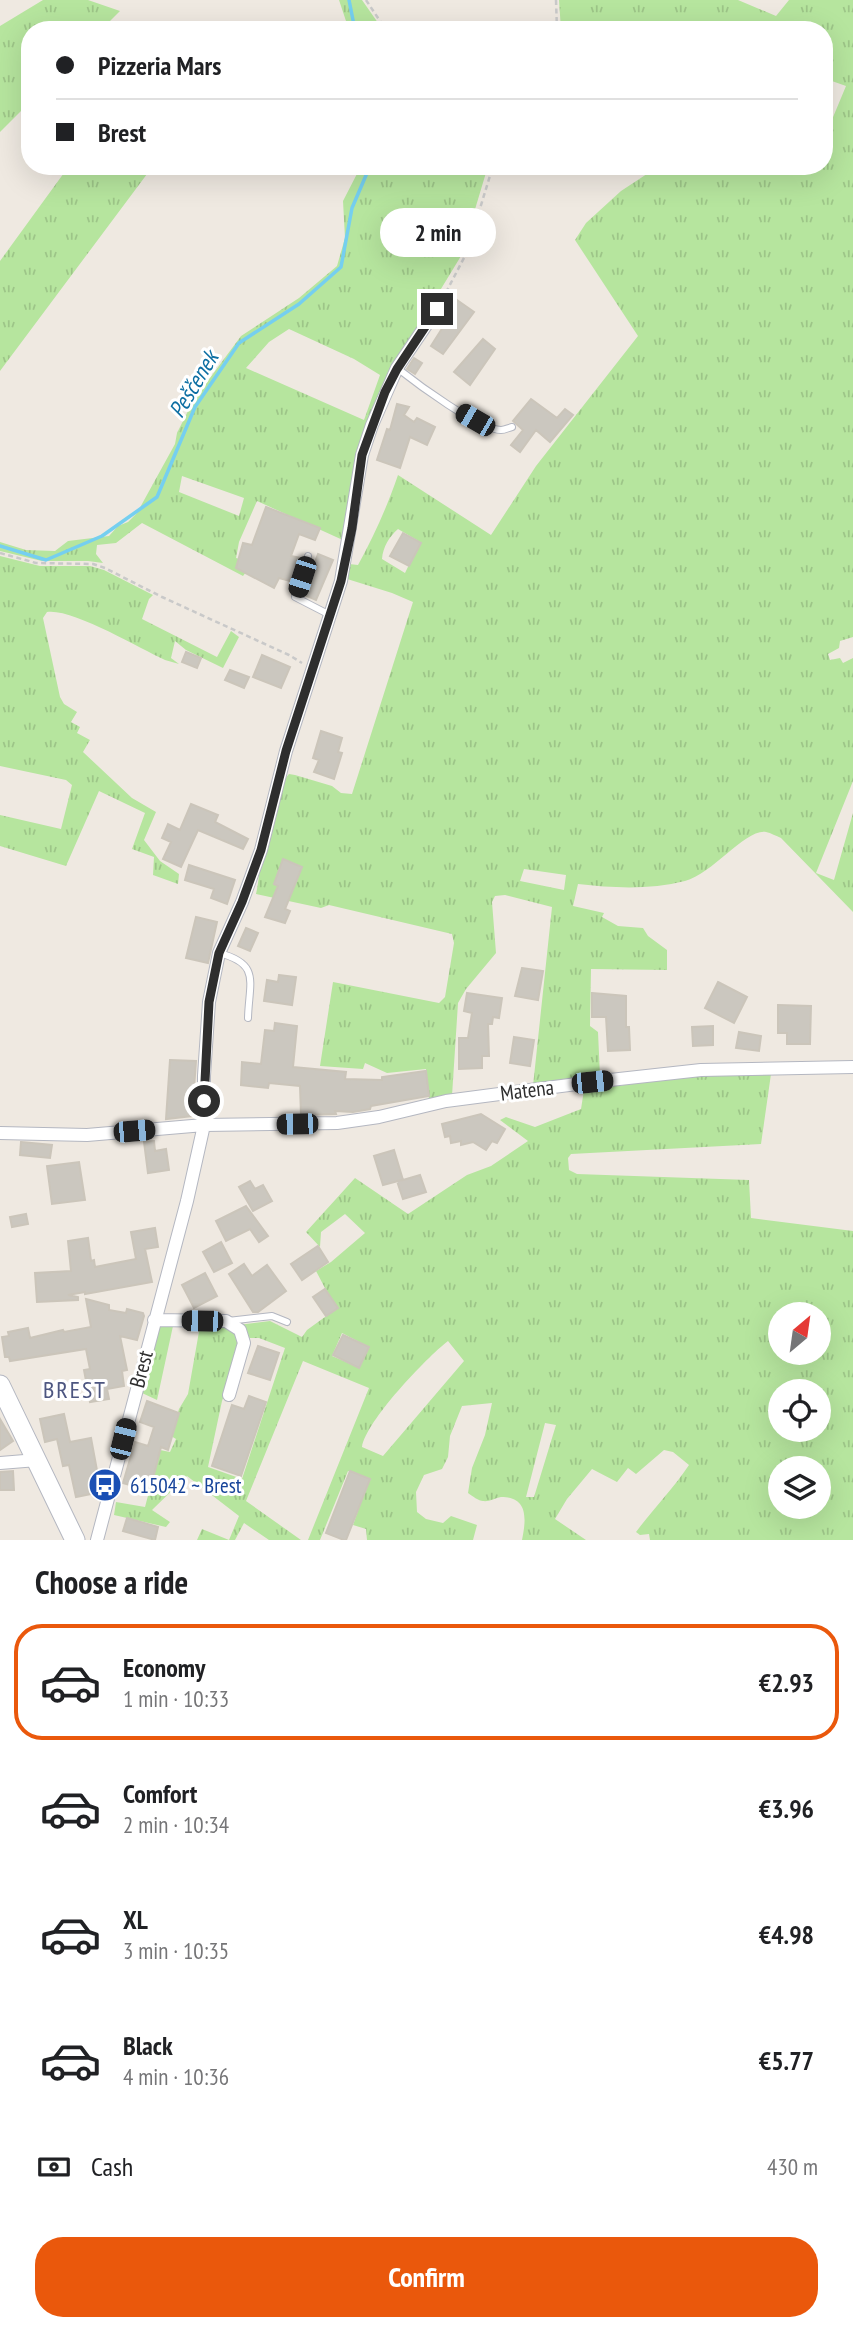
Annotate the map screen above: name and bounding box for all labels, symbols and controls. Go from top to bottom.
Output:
text: Pizzeria Mars [98,49,221,82]
text: Brest [98,116,146,149]
callout: 2 min [379,208,495,256]
text: 2 min [415,218,461,247]
route end [421,293,453,325]
water label: Peščenek [162,343,226,423]
car [452,400,499,440]
car [286,554,319,600]
car [571,1069,614,1095]
street label: Matena [499,1073,555,1107]
route start [188,1085,220,1117]
car [276,1113,319,1135]
car [113,1119,156,1143]
north arrow [768,1302,831,1365]
map controls [768,1302,831,1519]
car [181,1310,224,1332]
street label: Brest [123,1347,159,1390]
district label: BREST [43,1374,107,1405]
button: locate [768,1379,831,1442]
car [108,1416,139,1462]
button: layers [768,1456,831,1519]
bus stop icon: 615042 ~ Brest [86,1466,124,1504]
place label: 615042 ~ Brest [130,1472,242,1499]
text: Choose a ride [35,1561,188,1603]
icon: car [39,1651,102,1714]
text: Economy [123,1651,205,1684]
text: €2.93 [759,1666,814,1699]
text: 1 min · 10:33 [123,1684,229,1713]
icon: car [39,1777,102,1840]
text: Comfort [123,1777,197,1810]
text: €3.96 [759,1792,814,1825]
text: 2 min · 10:34 [123,1810,229,1839]
icon: car [39,1903,102,1966]
text: XL [123,1903,148,1936]
text: €4.98 [759,1918,814,1951]
text: 3 min · 10:35 [123,1936,229,1965]
icon: car [39,2029,102,2092]
text: Black [123,2029,173,2062]
text: €5.77 [759,2044,814,2077]
text: 4 min · 10:36 [123,2062,229,2091]
icon: cash [35,2148,73,2186]
text: Cash [91,2150,133,2183]
text: 430 m [767,2152,818,2181]
button: Confirm [35,2237,818,2317]

